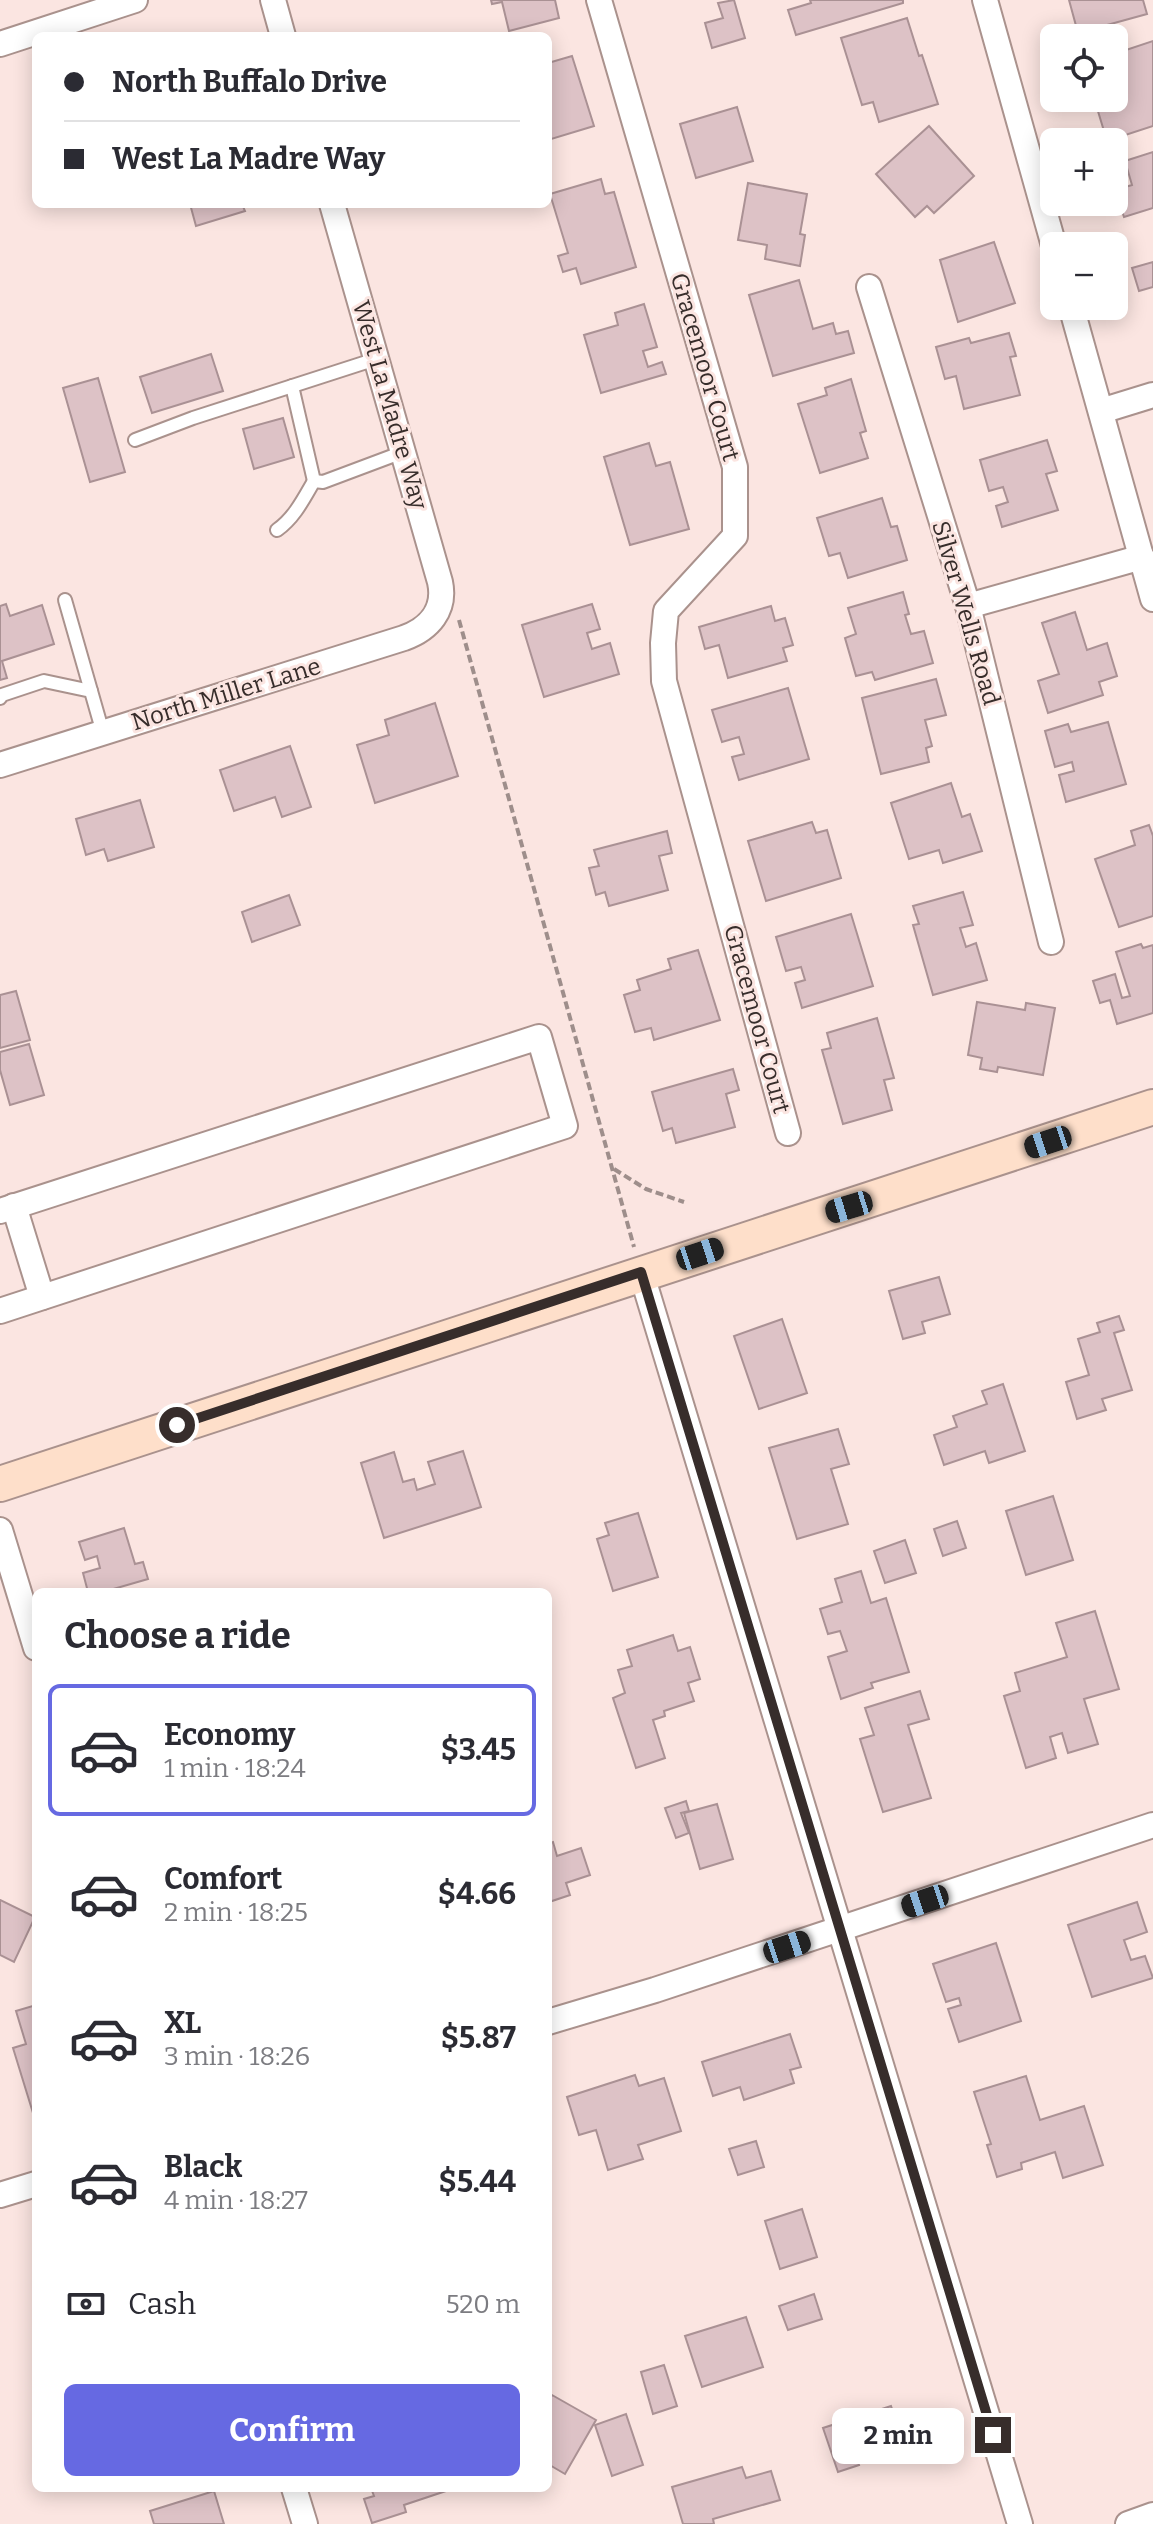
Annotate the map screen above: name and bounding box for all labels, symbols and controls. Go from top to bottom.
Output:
map controls [1040,24,1128,320]
button: locate [1040,24,1128,112]
text: North Buffalo Drive [112,64,387,100]
button: + [1040,128,1128,216]
text: West La Madre Way [112,141,385,177]
button: − [1040,232,1128,320]
street label: Gracemoor Court [665,270,745,465]
street label: West La Madre Way [347,297,433,513]
street label: Silver Wells Road [926,518,1006,708]
street label: North Miller Lane [128,652,324,736]
street label: Gracemoor Court [718,921,796,1117]
car [1021,1123,1075,1161]
car [823,1189,875,1225]
car [673,1235,727,1273]
route start [159,1407,195,1443]
text: Choose a ride [64,1614,291,1658]
icon: car [68,1714,140,1786]
text: Economy [164,1717,295,1753]
text: $3.45 [441,1732,516,1768]
text: 1 min · 18:24 [164,1753,306,1784]
icon: car [68,1858,140,1930]
text: Comfort [164,1861,282,1897]
text: $4.66 [438,1876,516,1912]
car [898,1882,952,1920]
text: 2 min · 18:25 [164,1897,308,1928]
car [760,1928,814,1966]
icon: car [68,2002,140,2074]
text: XL [164,2005,201,2041]
text: $5.87 [441,2020,516,2056]
text: 3 min · 18:26 [164,2041,310,2072]
icon: car [68,2146,140,2218]
text: Black [164,2149,242,2185]
text: $5.44 [439,2164,516,2200]
text: 4 min · 18:27 [164,2185,308,2216]
icon: cash [64,2282,108,2326]
text: Cash [128,2286,196,2322]
text: 520 m [446,2289,520,2320]
button: Confirm [64,2384,520,2476]
callout: 2 min [833,2407,965,2463]
route end [975,2417,1011,2453]
text: 2 min [863,2420,933,2451]

